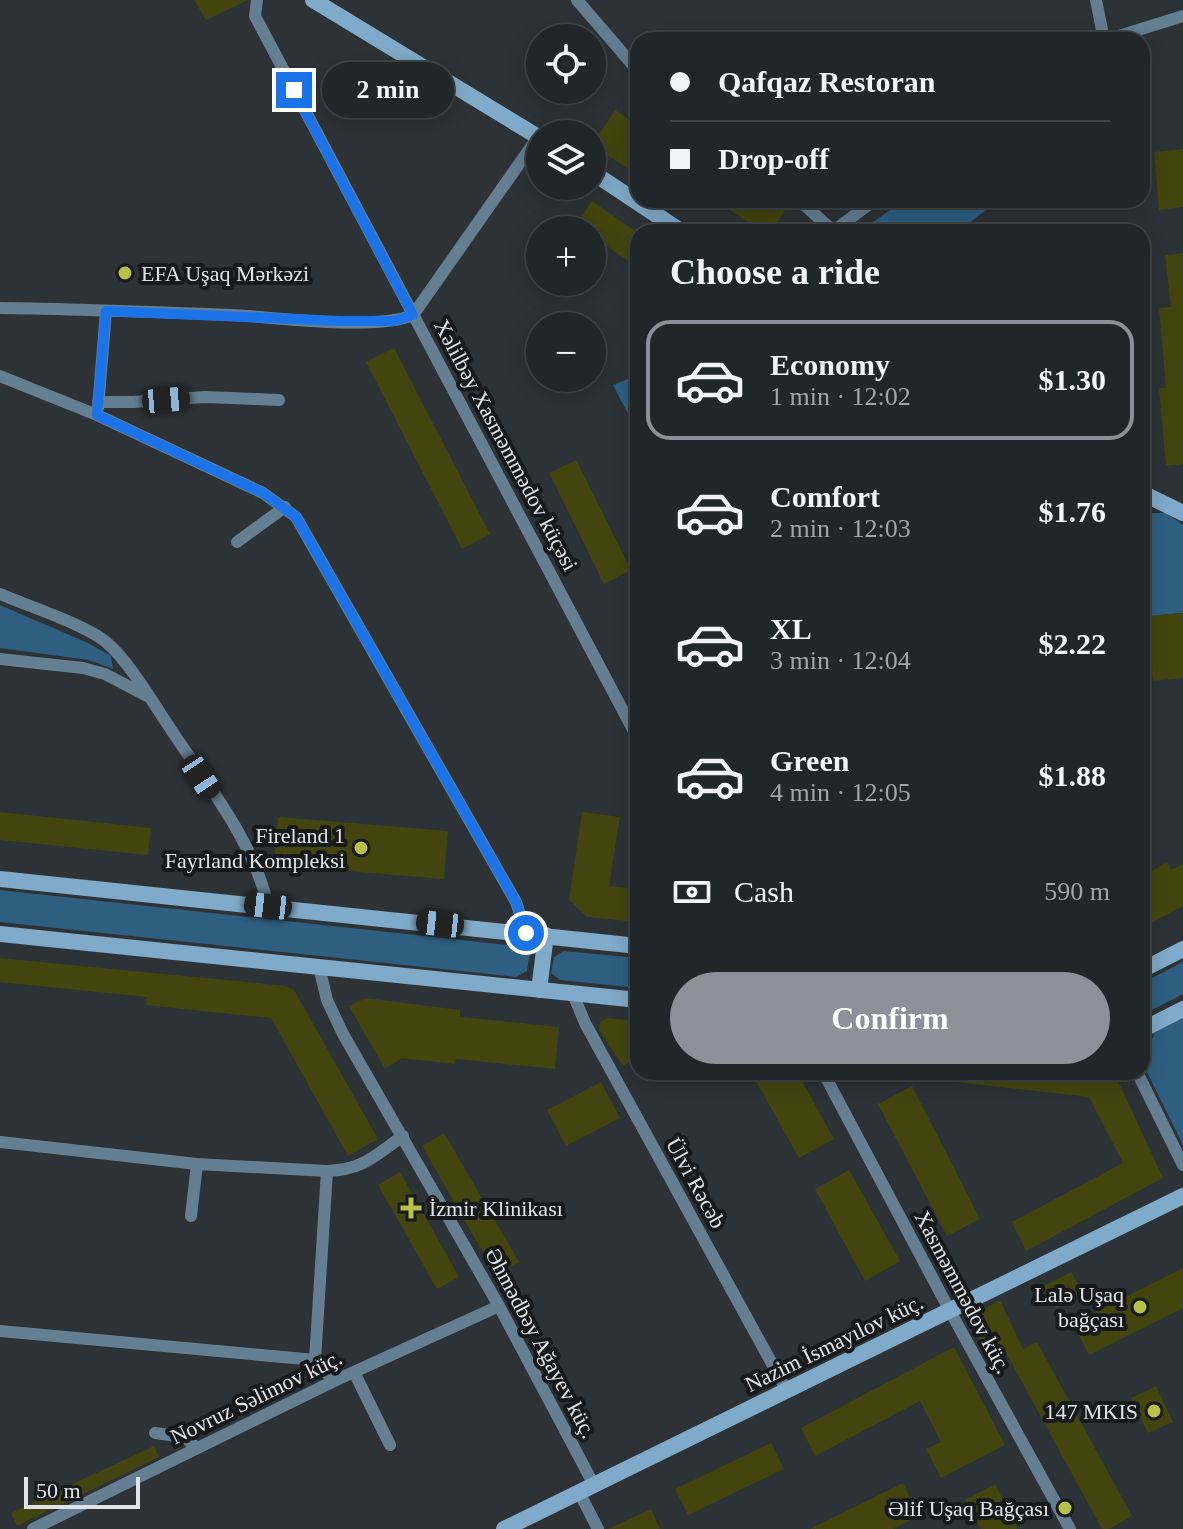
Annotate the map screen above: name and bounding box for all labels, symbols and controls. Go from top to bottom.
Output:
map controls [526,24,606,392]
button: locate [526,24,606,104]
callout: 2 min [322,62,454,118]
text: Qafqaz Restoran [718,65,935,98]
route end [276,72,312,108]
text: 2 min [357,75,419,104]
button: layers [526,120,606,200]
text: Drop-off [718,142,829,175]
button: + [526,216,606,296]
text: Choose a ride [670,252,880,292]
place label: EFA Uşaq Mərkəzi [141,261,309,286]
marker: EFA Uşaq Mərkəzi [116,264,134,282]
button: − [526,312,606,392]
street label: Xəlilbəy Xasməmmədov küçəsi [429,315,583,575]
icon: car [674,344,746,416]
text: Economy [770,348,890,381]
text: $1.30 [1039,363,1106,396]
text: 1 min · 12:02 [770,382,911,411]
car [141,386,191,414]
icon: car [674,476,746,548]
text: Comfort [770,480,880,513]
text: $1.76 [1039,495,1106,528]
text: 2 min · 12:03 [770,514,911,543]
icon: car [674,608,746,680]
text: XL [770,612,812,645]
text: $2.22 [1039,627,1106,660]
text: 3 min · 12:04 [770,646,911,675]
icon: car [674,740,746,812]
text: Green [770,744,849,777]
car [178,750,224,804]
text: $1.88 [1039,759,1106,792]
text: 4 min · 12:05 [770,778,911,807]
place label: Fireland 1 Fayrland Kompleksi [165,823,345,873]
marker: Fireland 1 Fayrland Kompleksi [352,839,370,857]
icon: cash [670,870,714,914]
text: Cash [734,875,794,908]
text: 590 m [1044,877,1110,906]
car [243,892,293,920]
car [415,910,465,938]
route start [508,915,544,951]
button: Confirm [670,972,1110,1064]
street label: Ülvi Rəcəb [661,1133,731,1233]
place label: İzmir Klinikası [429,1196,563,1221]
marker: İzmir Klinikası [400,1197,422,1219]
street label: Xasməmmədov küç. [910,1206,1016,1378]
street label: Əhmədbəy Ağayev küç. [480,1244,602,1442]
place label: Lalə Uşaq bağçası [1034,1282,1124,1332]
street label: Nazim İsmayılov küç. [741,1289,927,1397]
marker: Lalə Uşaq bağçası [1131,1298,1149,1316]
street label: Novruz Səlimov küç. [166,1345,346,1449]
place label: 147 MKIS [1044,1399,1138,1424]
marker: 147 MKIS [1145,1402,1163,1420]
scale bar [24,1473,140,1509]
text: 50 m [36,1478,81,1503]
place label: Əlif Uşaq Bağçası [888,1496,1049,1521]
marker: Əlif Uşaq Bağçası [1056,1499,1074,1517]

